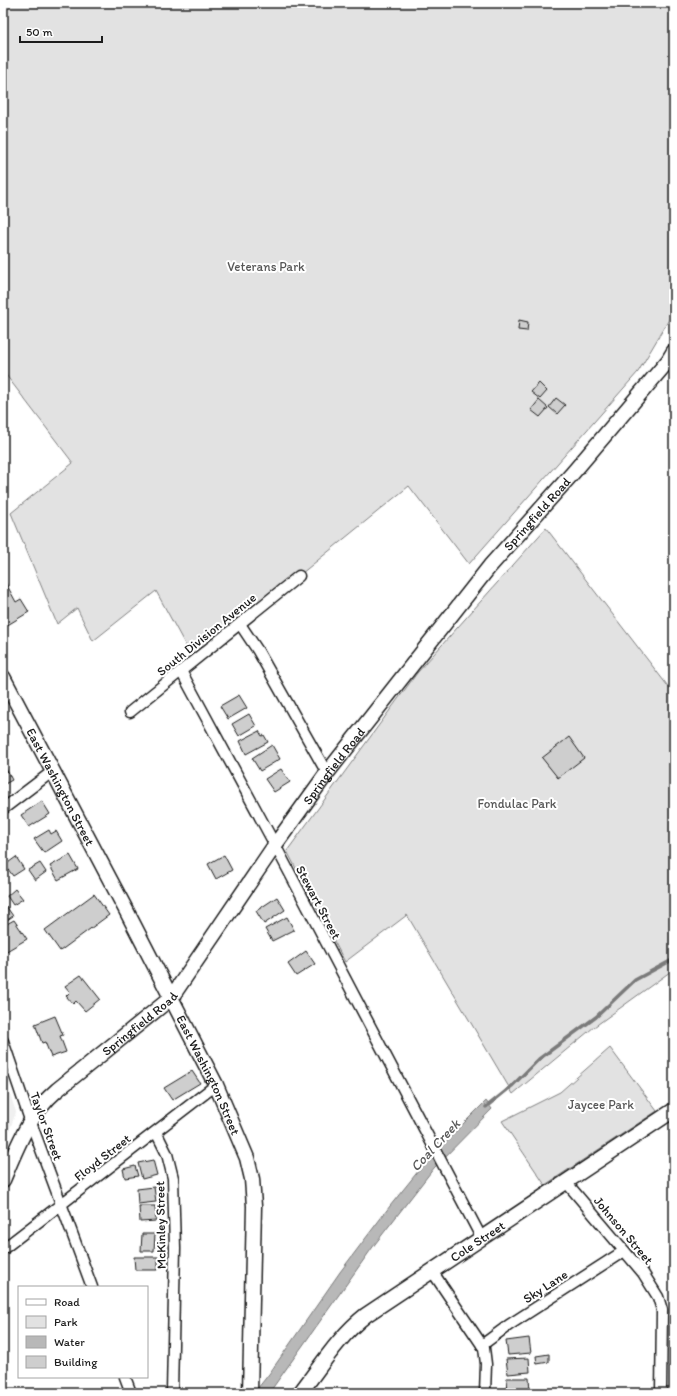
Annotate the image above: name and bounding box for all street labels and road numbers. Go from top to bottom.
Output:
street label: Springfield Road [501,474,574,554]
street label: South Division Avenue [154,590,259,679]
street label: Springfield Road [300,724,368,808]
street label: East Washington Street [23,725,98,848]
street label: Stewart Street [293,863,344,942]
street label: Springfield Road [99,989,181,1059]
street label: East Washington Street [173,1013,243,1137]
street label: Taylor Street [27,1090,66,1162]
street label: Floyd Street [71,1131,134,1184]
street label: McKinley Street [152,1181,169,1269]
street label: Johnson Street [591,1193,656,1267]
street label: Cole Street [447,1218,508,1265]
street label: Sky Lane [520,1267,570,1306]

